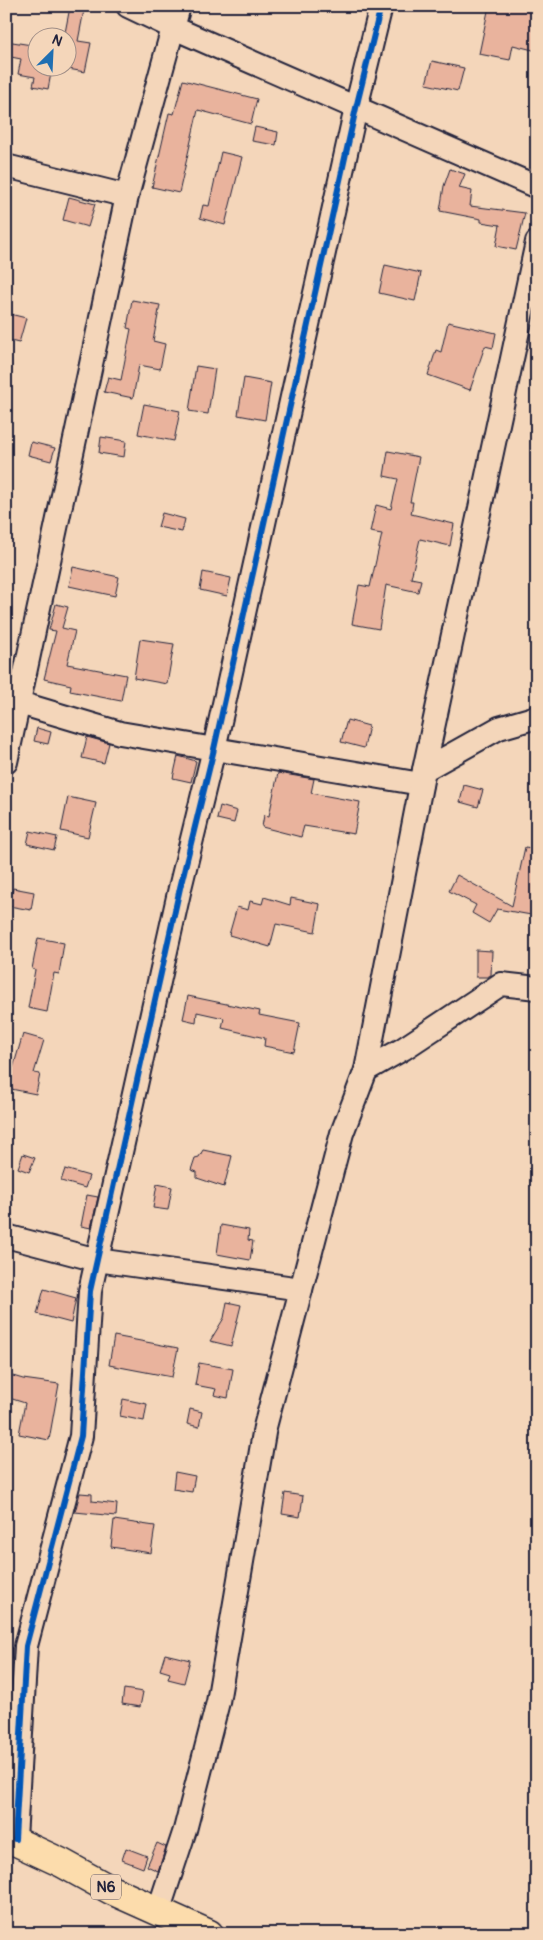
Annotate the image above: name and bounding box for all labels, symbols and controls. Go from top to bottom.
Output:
north arrow [28,28,78,78]
text: N [49,31,65,50]
road number: N6 [91,1874,121,1900]

